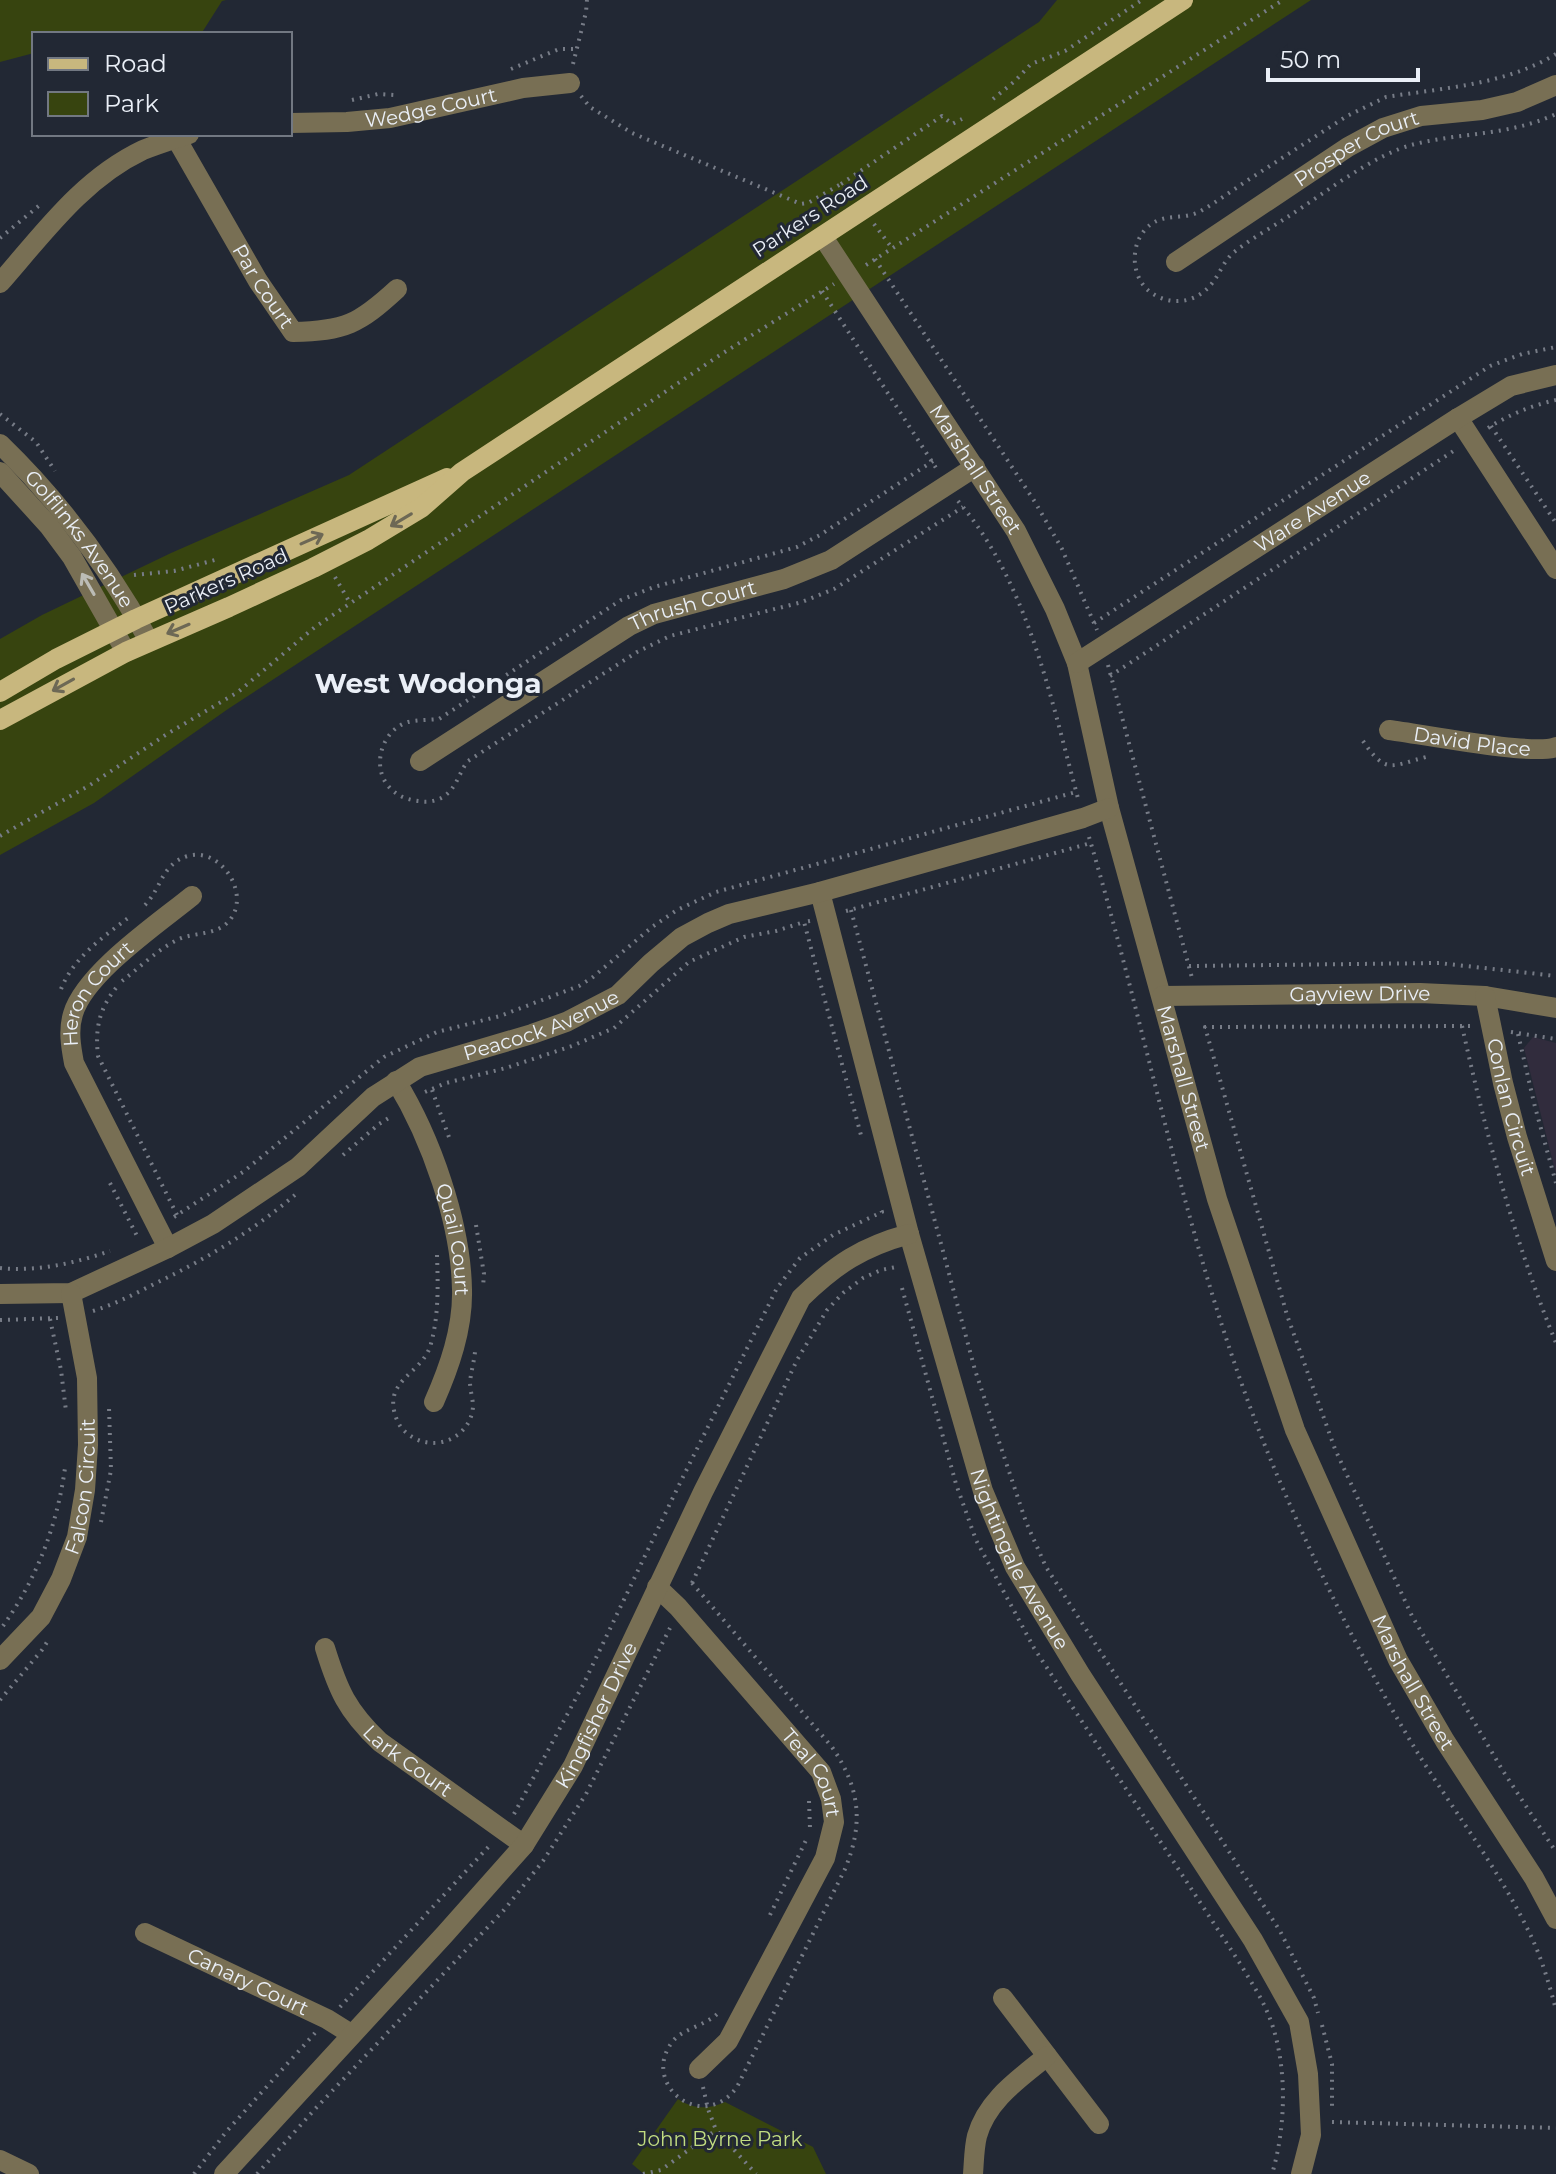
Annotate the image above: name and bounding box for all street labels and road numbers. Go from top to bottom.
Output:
street label: Wedge Court [364,82,499,132]
street label: Prosper Court [1289,105,1422,192]
street label: Parkers Road [748,170,872,262]
street label: Par Court [227,240,299,333]
street label: Marshall Street [924,400,1027,539]
street label: Golflinks Avenue [20,465,139,612]
street label: Ware Avenue [1250,465,1375,558]
street label: Parkers Road [161,543,291,619]
street label: Thrush Court [625,575,759,636]
street label: David Place [1412,722,1531,761]
street label: Heron Court [58,936,138,1047]
street label: Gayview Drive [1289,981,1431,1007]
street label: Peacock Avenue [461,985,623,1066]
street label: Marshall Street [1152,1002,1215,1154]
street label: Conlan Circuit [1482,1036,1540,1179]
street label: Quail Court [431,1180,474,1296]
street label: Falcon Circuit [59,1418,100,1558]
street label: Nightingale Avenue [965,1466,1074,1654]
street label: Marshall Street [1367,1611,1460,1755]
street label: Kingfisher Drive [550,1638,642,1793]
street label: Lark Court [358,1720,457,1802]
street label: Teal Court [777,1724,845,1819]
street label: Canary Court [184,1943,313,2021]

